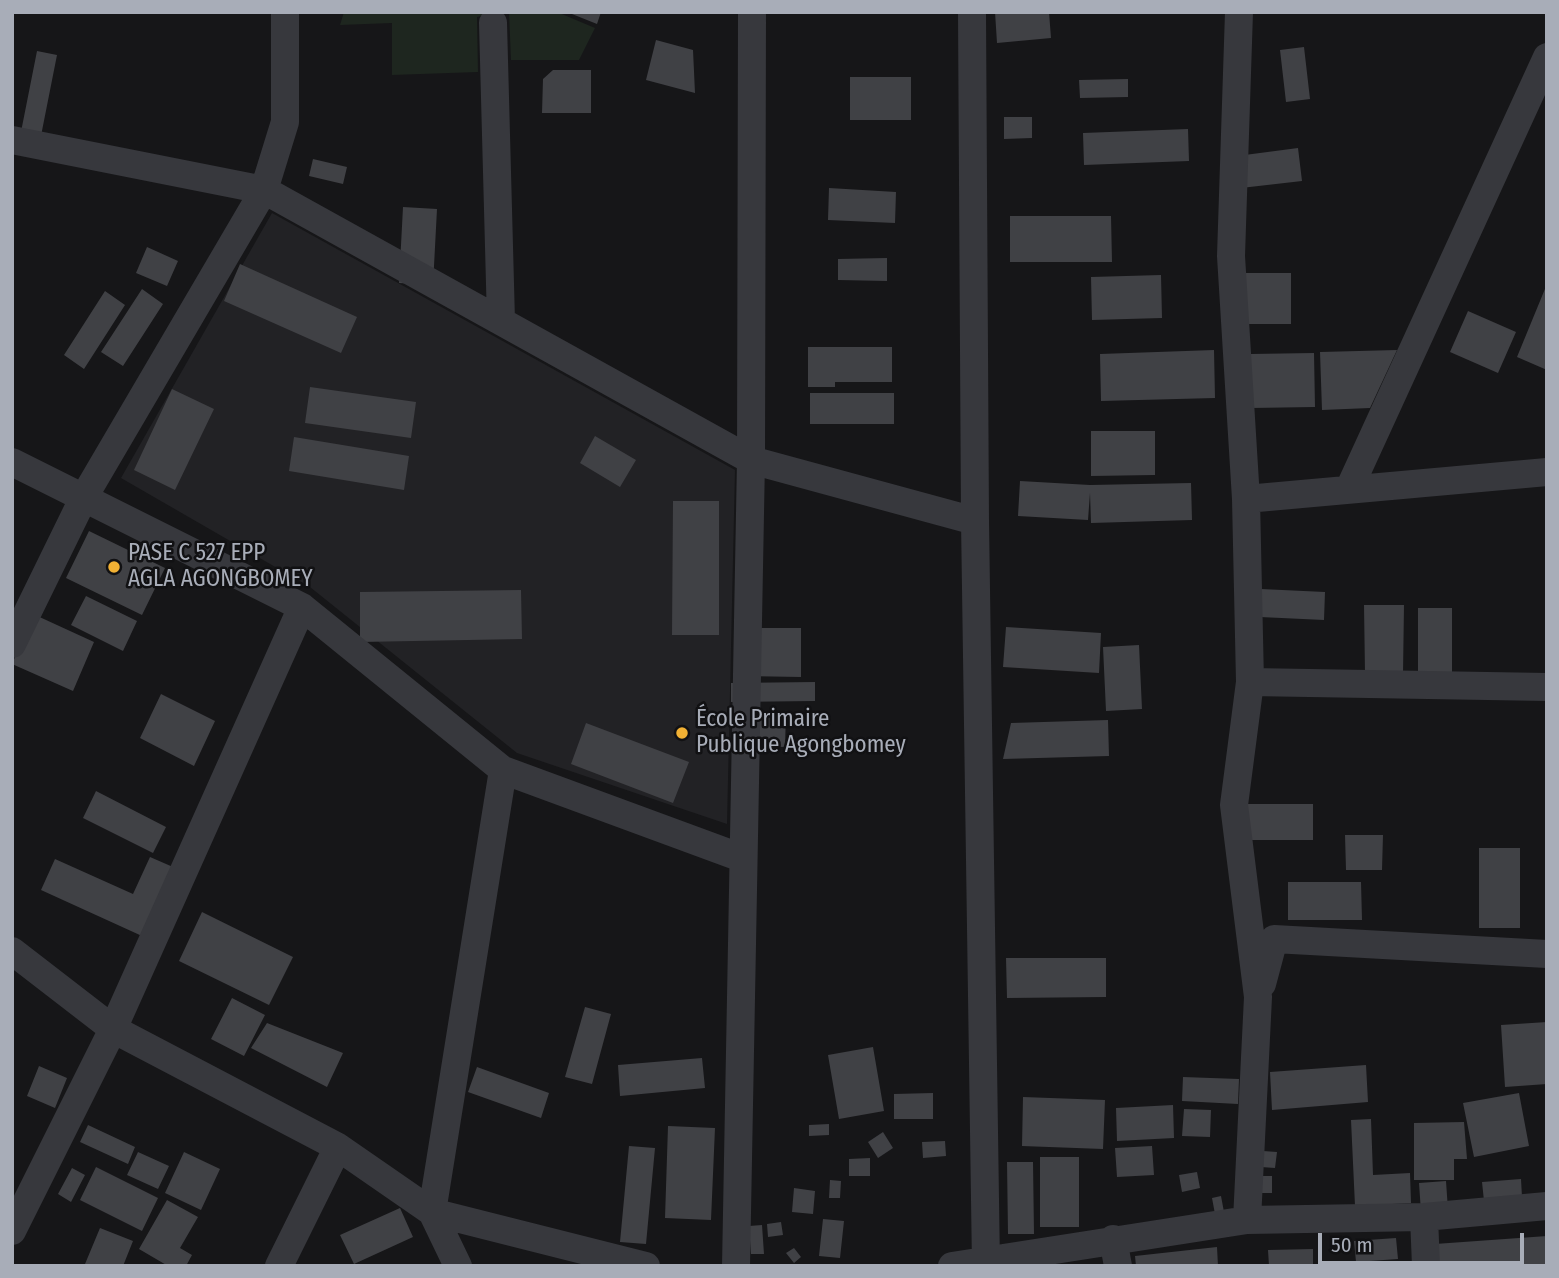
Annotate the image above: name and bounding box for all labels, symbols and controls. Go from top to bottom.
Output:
place label: PASE C 527 EPP AGLA AGONGBOMEY [128,540,313,594]
marker: PASE C 527 EPP AGLA AGONGBOMEY [106,559,122,575]
place label: École Primaire Publique Agongbomey [696,706,906,760]
marker: École Primaire Publique Agongbomey [674,725,690,741]
scale bar [1321,1218,1528,1262]
text: 50 m [1331,1232,1373,1258]

